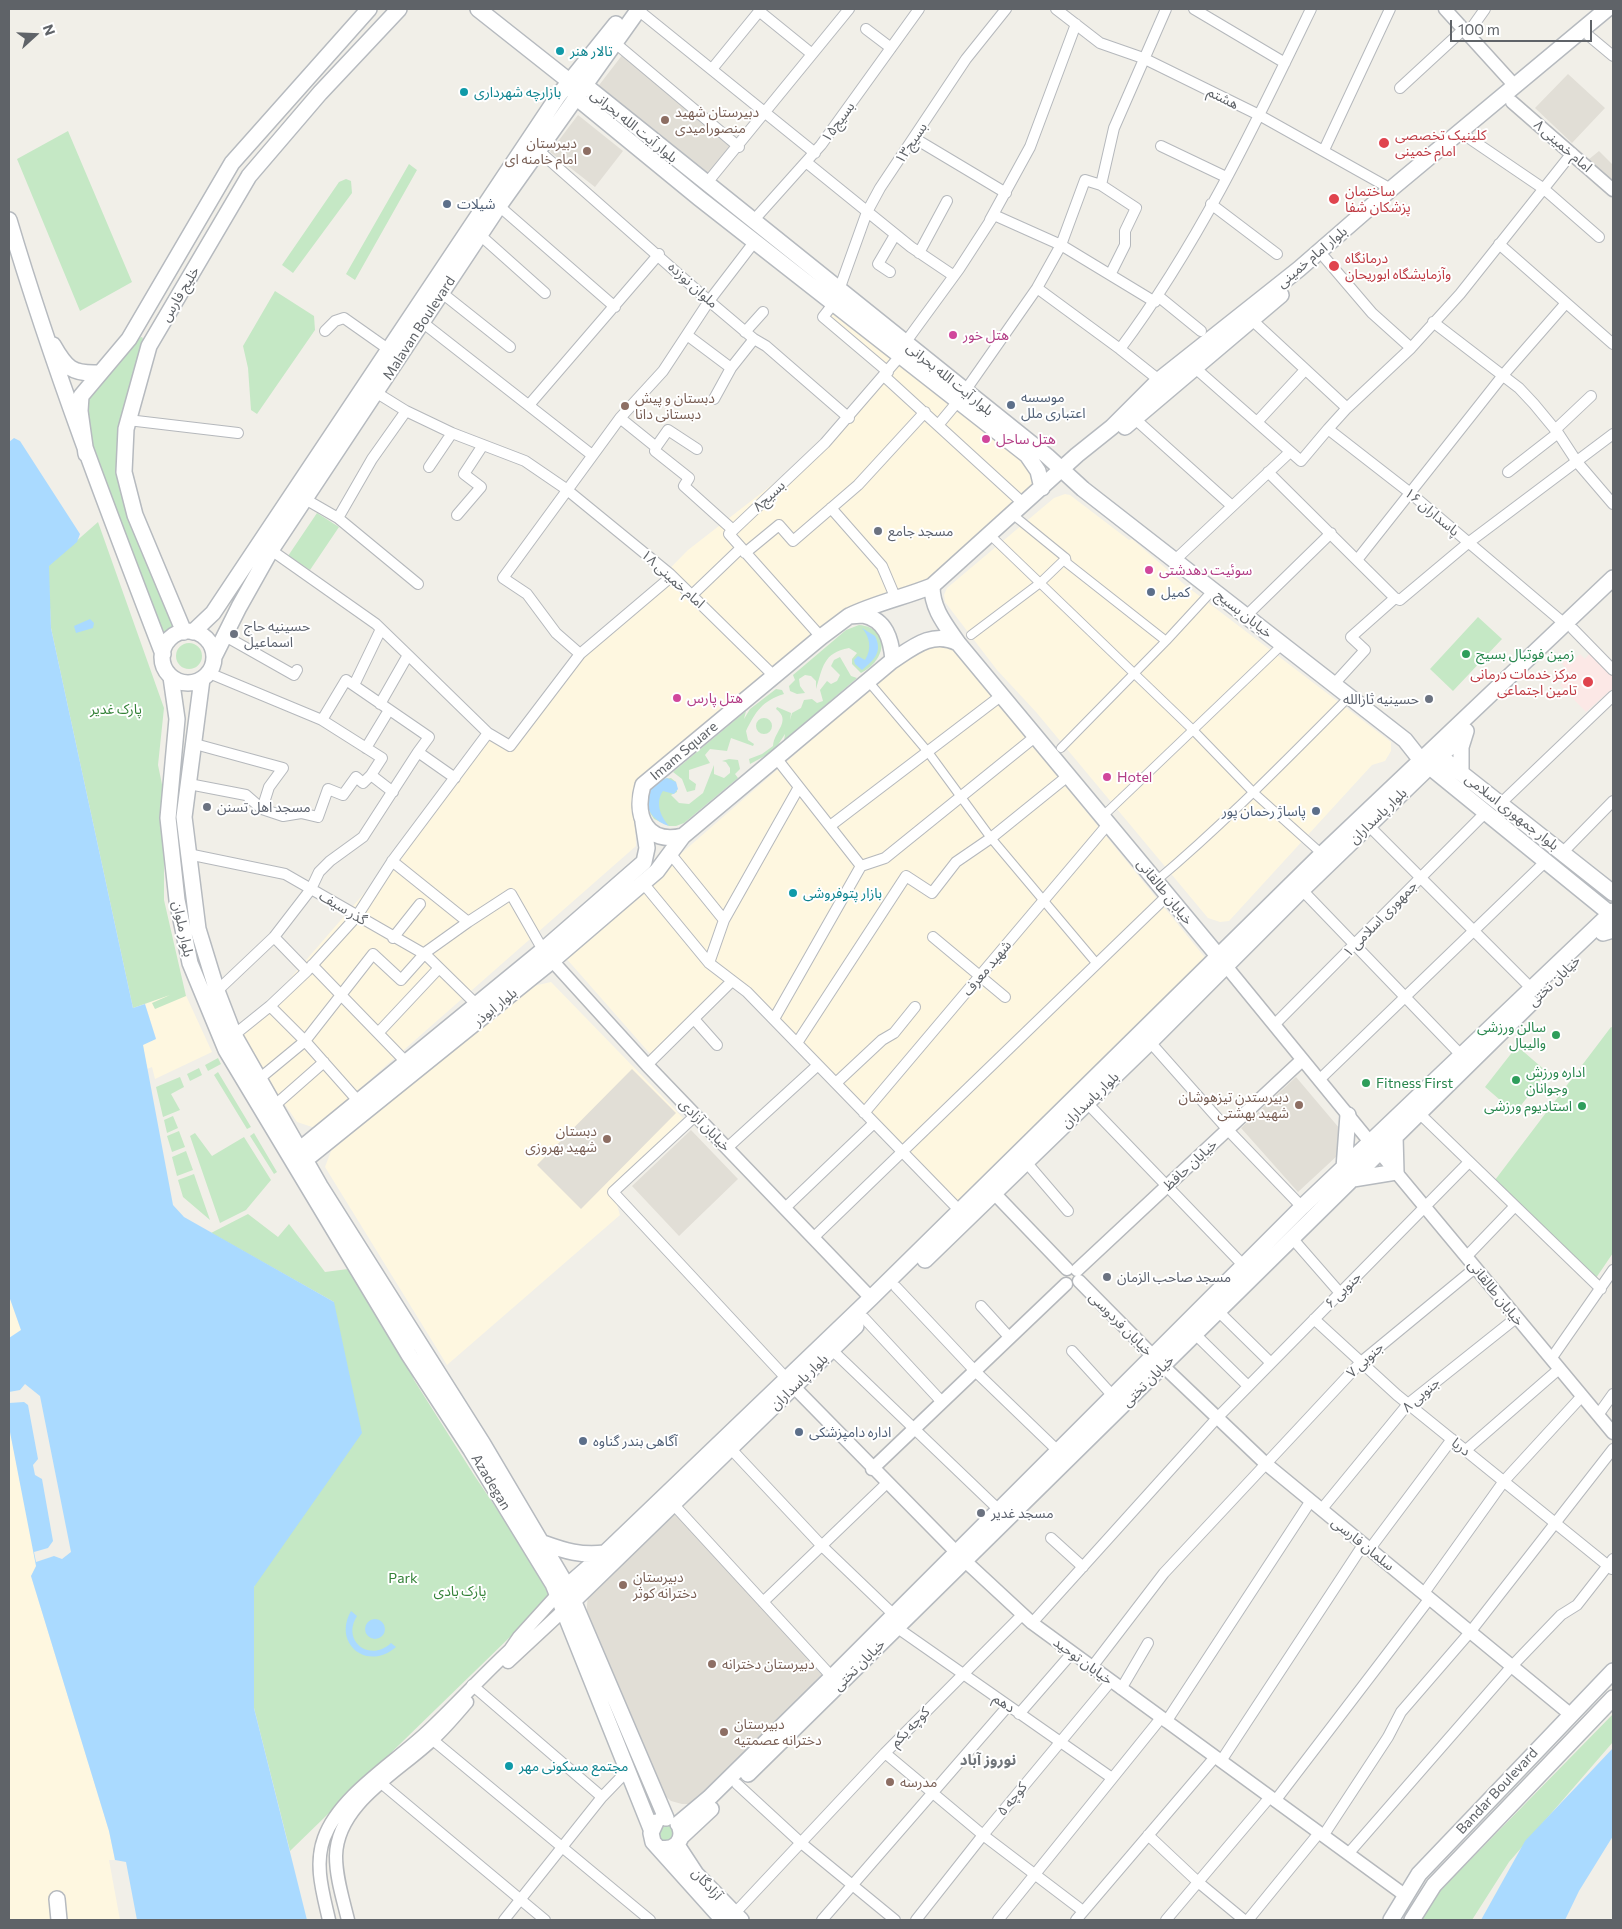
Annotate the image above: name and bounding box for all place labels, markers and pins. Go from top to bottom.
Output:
place label: تالار هنر [570,43,613,59]
marker: تالار هنر [554,45,566,57]
place label: بازارچه شهرداری [474,84,561,100]
marker: بازارچه شهرداری [458,86,470,98]
place label: دبیرستان شهید منصورامیدی [675,104,759,136]
marker: دبیرستان شهید منصورامیدی [659,114,671,126]
place label: کلینیک تخصصی امام خمینی [1395,127,1487,160]
place label: دبیرستان امام خامنه ای [505,135,577,168]
marker: کلینیک تخصصی امام خمینی [1377,136,1391,150]
marker: دبیرستان امام خامنه ای [581,145,593,157]
place label: ساختمان پزشکان شفا [1345,183,1411,216]
marker: ساختمان پزشکان شفا [1327,192,1341,206]
place label: شیلات [457,196,495,212]
marker: شیلات [441,198,453,210]
place label: درمانگاه وآزمایشگاه ابوریحان [1345,250,1451,282]
marker: درمانگاه وآزمایشگاه ابوریحان [1327,259,1341,273]
place label: هتل خور [963,327,1009,343]
marker: هتل خور [947,329,959,341]
place label: موسسه اعتباری ملل [1021,389,1086,422]
place label: دبستان و پیش دبستانی دانا [635,390,715,422]
marker: موسسه اعتباری ملل [1005,399,1017,411]
marker: دبستان و پیش دبستانی دانا [619,400,631,412]
place label: هتل ساحل [996,431,1056,447]
marker: هتل ساحل [980,433,992,445]
place label: مسجد جامع [888,523,953,539]
marker: مسجد جامع [872,525,884,537]
place label: سوئیت دهدشتی [1159,562,1252,578]
marker: سوئیت دهدشتی [1143,564,1155,576]
place label: کمیل [1161,584,1190,600]
marker: کمیل [1145,586,1157,598]
place label: حسینیه حاج اسماعیل [244,618,310,650]
marker: حسینیه حاج اسماعیل [228,628,240,640]
place label: زمین فوتبال بسیج [1476,646,1574,662]
marker: زمین فوتبال بسیج [1460,648,1472,660]
place label: مرکز خدمات درمانی تامین اجتماعی [1470,666,1577,699]
marker: مرکز خدمات درمانی تامین اجتماعی [1581,675,1595,689]
place label: هتل پارس [687,690,743,706]
place label: حسینیه ثارالله [1343,691,1419,707]
marker: هتل پارس [671,692,683,704]
marker: حسینیه ثارالله [1423,693,1435,705]
place label: Hotel [1117,769,1152,785]
marker: Hotel [1101,771,1113,783]
place label: مسجد اهل تسنن [217,799,311,815]
marker: مسجد اهل تسنن [201,801,213,813]
place label: پاساژ رحمان پور [1222,803,1306,819]
marker: پاساژ رحمان پور [1310,805,1322,817]
place label: بازار پتوفروشی [803,885,882,901]
marker: بازار پتوفروشی [787,887,799,899]
place label: سالن ورزشی والیبال [1477,1019,1546,1052]
marker: سالن ورزشی والیبال [1550,1029,1562,1041]
place label: اداره ورزش وجوانان [1526,1064,1585,1096]
marker: اداره ورزش وجوانان [1510,1074,1522,1086]
place label: Fitness First [1376,1075,1453,1091]
marker: Fitness First [1360,1077,1372,1089]
place label: دبیرستدن تیزهوشان شهید بهشتی [1179,1089,1289,1122]
place label: استادیوم ورزشی [1484,1098,1572,1114]
marker: دبیرستدن تیزهوشان شهید بهشتی [1293,1099,1305,1111]
marker: استادیوم ورزشی [1576,1100,1588,1112]
place label: دبستان شهید بهروزی [525,1123,597,1156]
marker: دبستان شهید بهروزی [601,1133,613,1145]
place label: مسجد صاحب الزمان [1117,1269,1231,1285]
marker: مسجد صاحب الزمان [1101,1271,1113,1283]
place label: اداره دامپزشکی [809,1424,891,1440]
marker: اداره دامپزشکی [793,1426,805,1438]
place label: آگاهی بندر گناوه [593,1433,678,1449]
marker: آگاهی بندر گناوه [577,1435,589,1447]
place label: مسجد غدیر [991,1505,1054,1521]
marker: مسجد غدیر [975,1507,987,1519]
place label: دبیرستان دخترانه کوثر [633,1569,697,1601]
marker: دبیرستان دخترانه کوثر [617,1579,629,1591]
place label: دبیرستان دخترانه [722,1656,815,1672]
marker: دبیرستان دخترانه [706,1658,718,1670]
place label: دبیرستان دخترانه عصمتیه [734,1716,822,1748]
marker: دبیرستان دخترانه عصمتیه [718,1726,730,1738]
place label: مجتمع مسکونی مهر [519,1758,628,1774]
marker: مجتمع مسکونی مهر [503,1760,515,1772]
place label: مدرسه [900,1774,937,1790]
marker: مدرسه [884,1776,896,1788]

